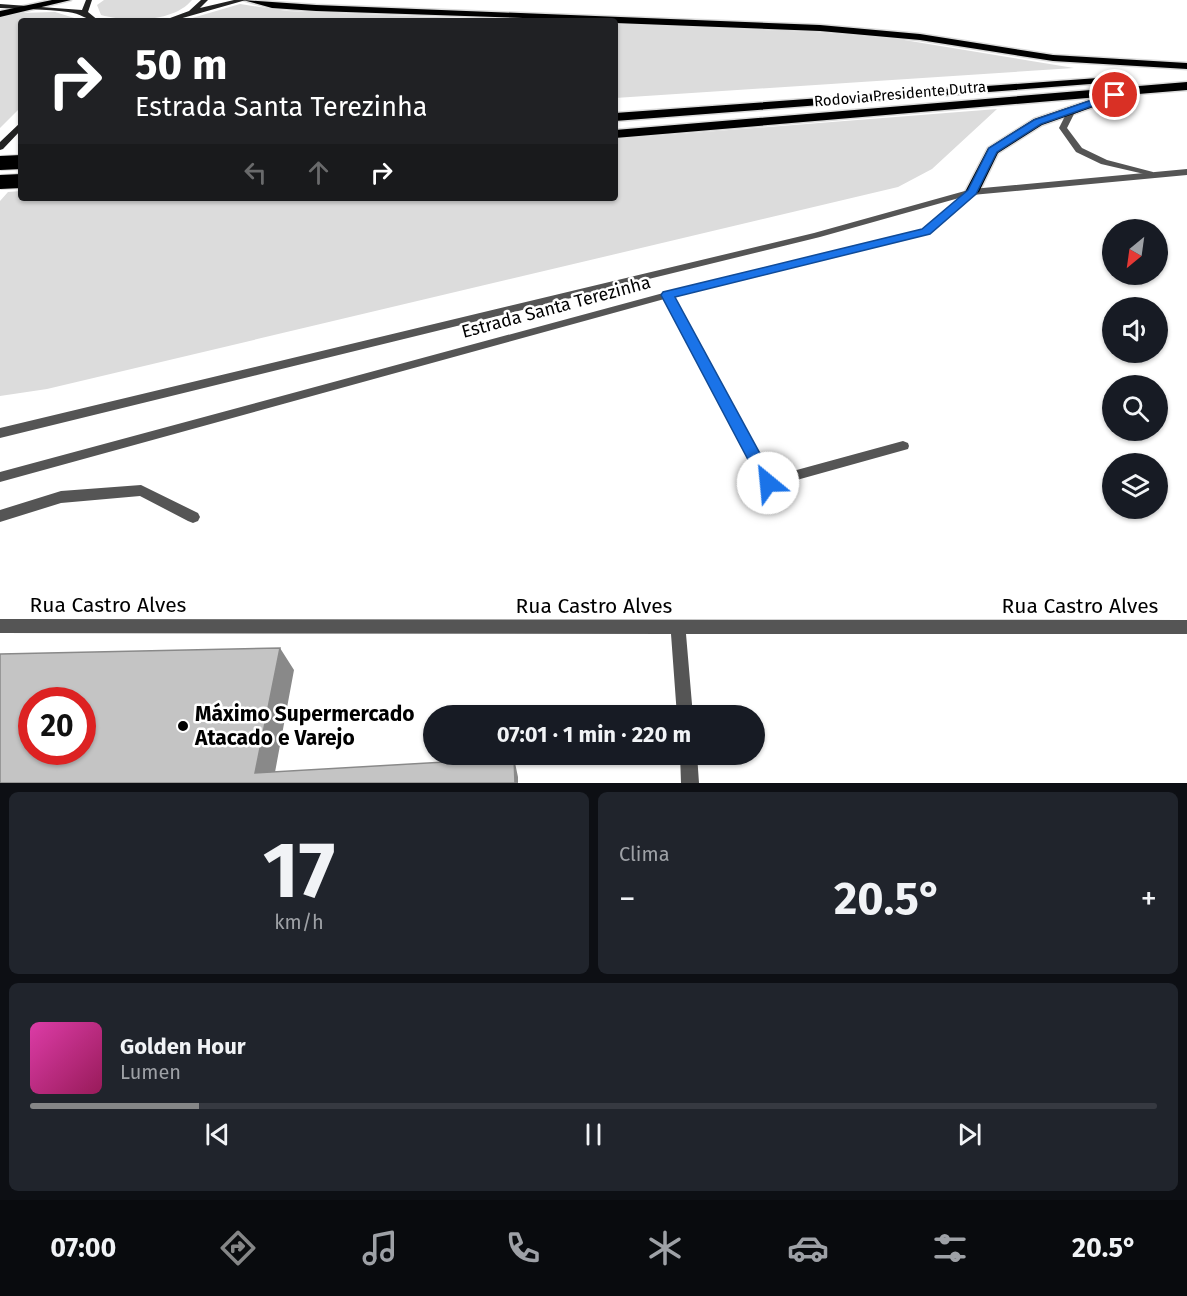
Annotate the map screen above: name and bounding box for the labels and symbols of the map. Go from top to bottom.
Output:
pin [1089,69,1140,120]
street label: Rodovia Presidente Dutra [813,78,987,110]
north arrow [1102,219,1168,285]
street label: Estrada Santa Terezinha [459,271,653,343]
position arrow [736,451,800,515]
street label: Rua Castro Alves [30,592,187,618]
street label: Rua Castro Alves [516,593,673,619]
street label: Rua Castro Alves [1002,593,1159,619]
speed limit sign: 20 [18,687,96,765]
place label: Máximo Supermercado Atacado e Varejo [194,701,415,751]
marker: Máximo Supermercado Atacado e Varejo [176,719,190,733]

